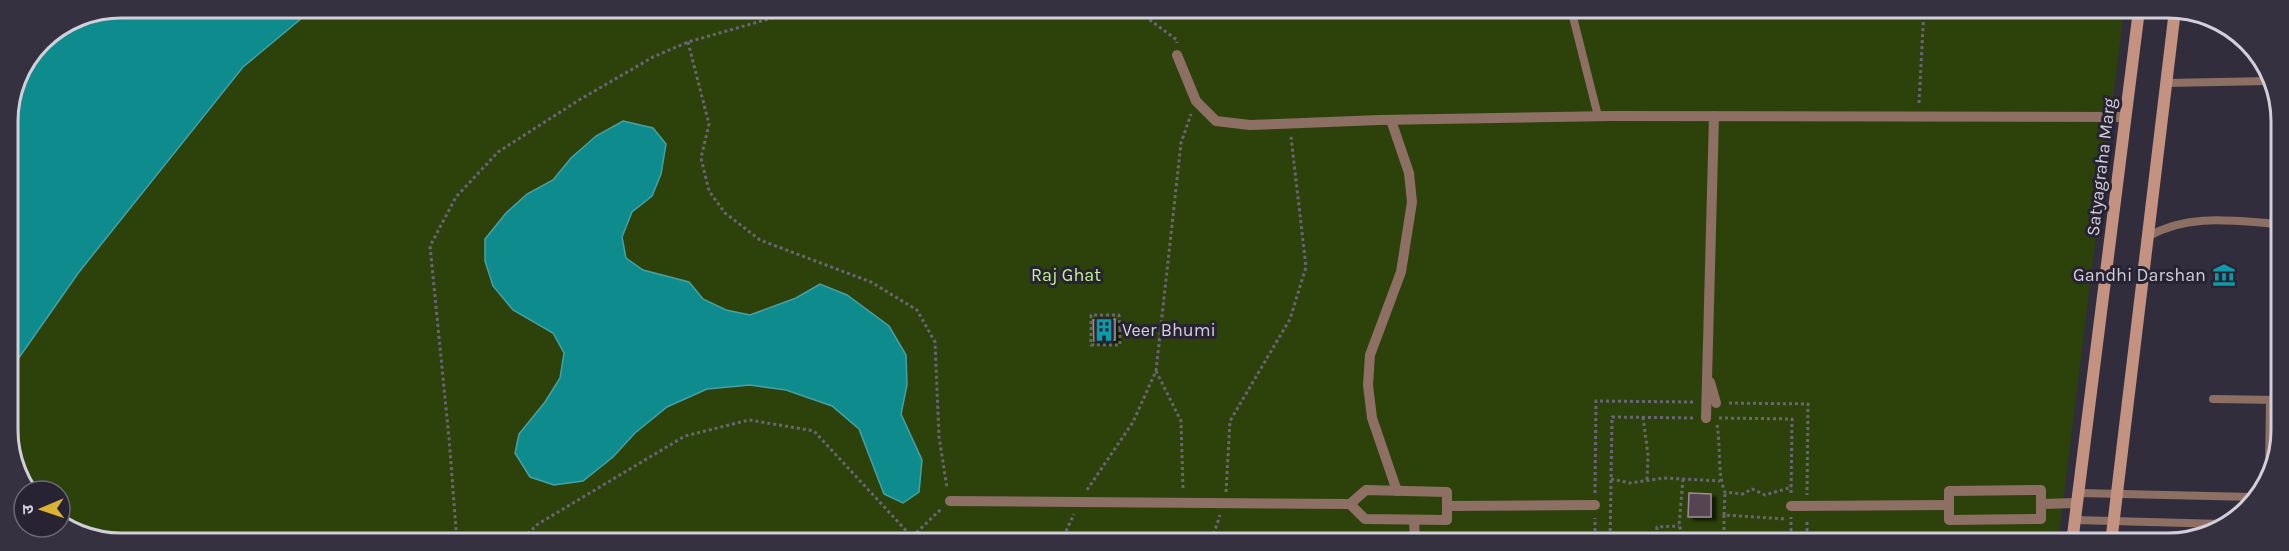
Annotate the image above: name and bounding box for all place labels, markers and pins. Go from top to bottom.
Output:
museum icon: Gandhi Darshan [2211,262,2237,288]
place label: Gandhi Darshan [2073,264,2206,286]
building icon: Veer Bhumi [1091,317,1117,343]
place label: Veer Bhumi [1122,319,1216,341]

